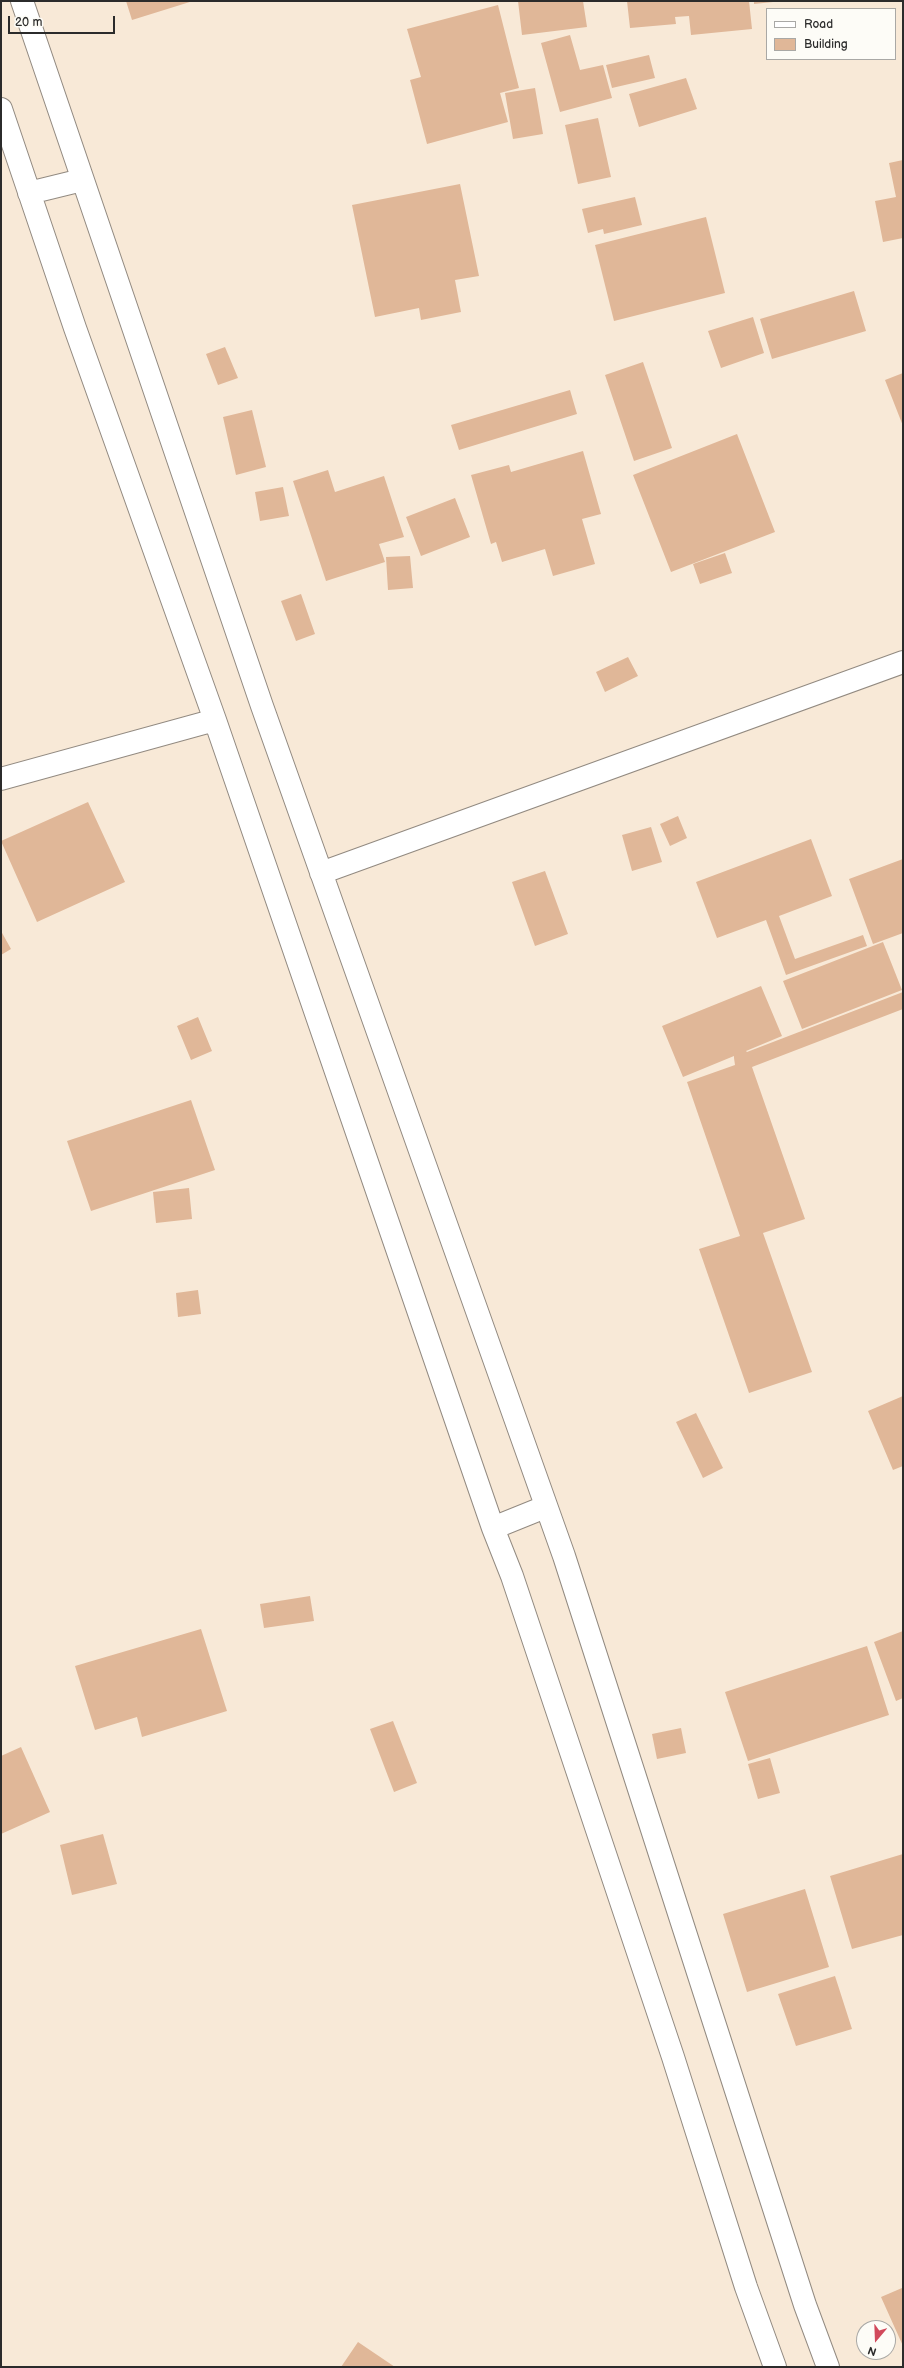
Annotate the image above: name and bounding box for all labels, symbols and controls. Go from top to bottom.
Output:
scale bar [10,8,117,34]
legend [766,8,896,60]
text: 20 m [15,15,42,30]
text: Road [804,17,833,32]
text: Building [804,37,848,52]
north arrow [856,2320,896,2360]
text: N [866,2343,878,2358]

